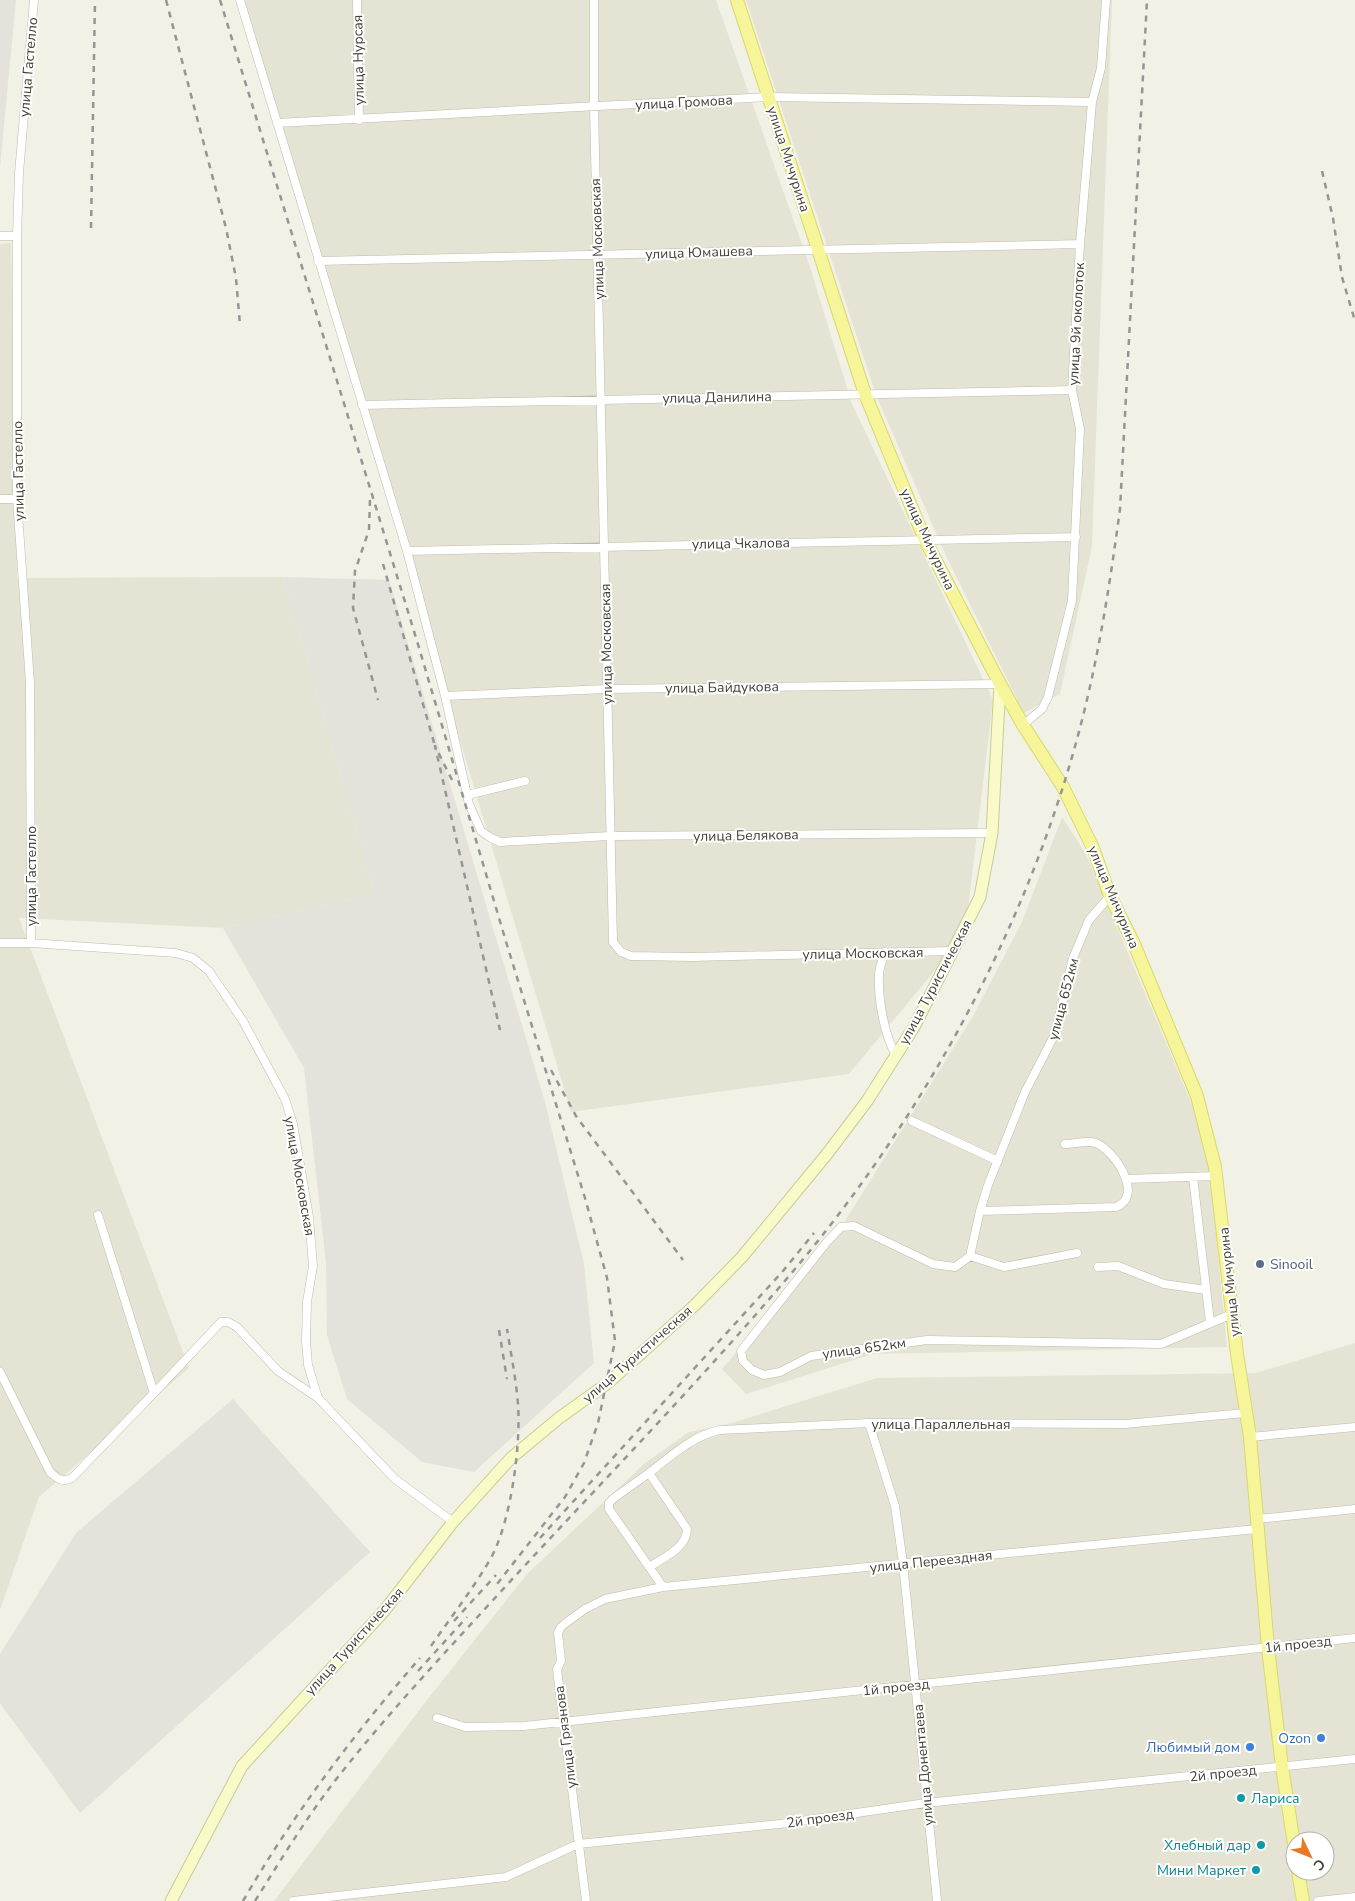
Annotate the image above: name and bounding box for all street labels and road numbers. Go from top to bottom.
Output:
street label: улица Нурсая [348,15,369,105]
street label: улица Гастелло [15,16,42,118]
street label: улица Громова [635,90,733,115]
street label: улица Мичурина [762,104,815,214]
street label: улица Московская [586,178,609,300]
street label: улица Юмашева [645,241,753,264]
street label: улица 9й околоток [1064,261,1089,386]
street label: улица Данилина [662,387,772,408]
street label: улица Гастелло [8,421,29,521]
street label: улица Мичурина [896,485,959,593]
street label: улица Чкалова [692,533,790,554]
street label: улица Московская [596,583,617,705]
street label: улица Байдукова [665,677,779,698]
street label: улица Белякова [693,825,799,846]
street label: улица Гастелло [22,826,41,926]
street label: улица Мичурина [1083,843,1144,952]
street label: улица Туристическая [894,916,977,1048]
street label: улица Московская [802,943,924,964]
street label: улица 652км [1043,956,1084,1042]
street label: улица Московская [280,1115,319,1237]
street label: улица Мичурина [1214,1226,1245,1338]
street label: улица Туристическая [579,1302,696,1407]
street label: улица 652км [821,1333,907,1364]
street label: улица Параллельная [871,1415,1011,1434]
street label: улица Переездная [869,1546,993,1577]
street label: улица Туристическая [301,1583,408,1699]
street label: 1й проезд [1263,1632,1333,1657]
street label: 1й проезд [861,1675,931,1700]
street label: улица Грязнова [550,1685,581,1789]
street label: улица Донентаева [909,1703,938,1827]
street label: 2й проезд [1188,1761,1258,1786]
street label: 2й проезд [785,1804,855,1833]

